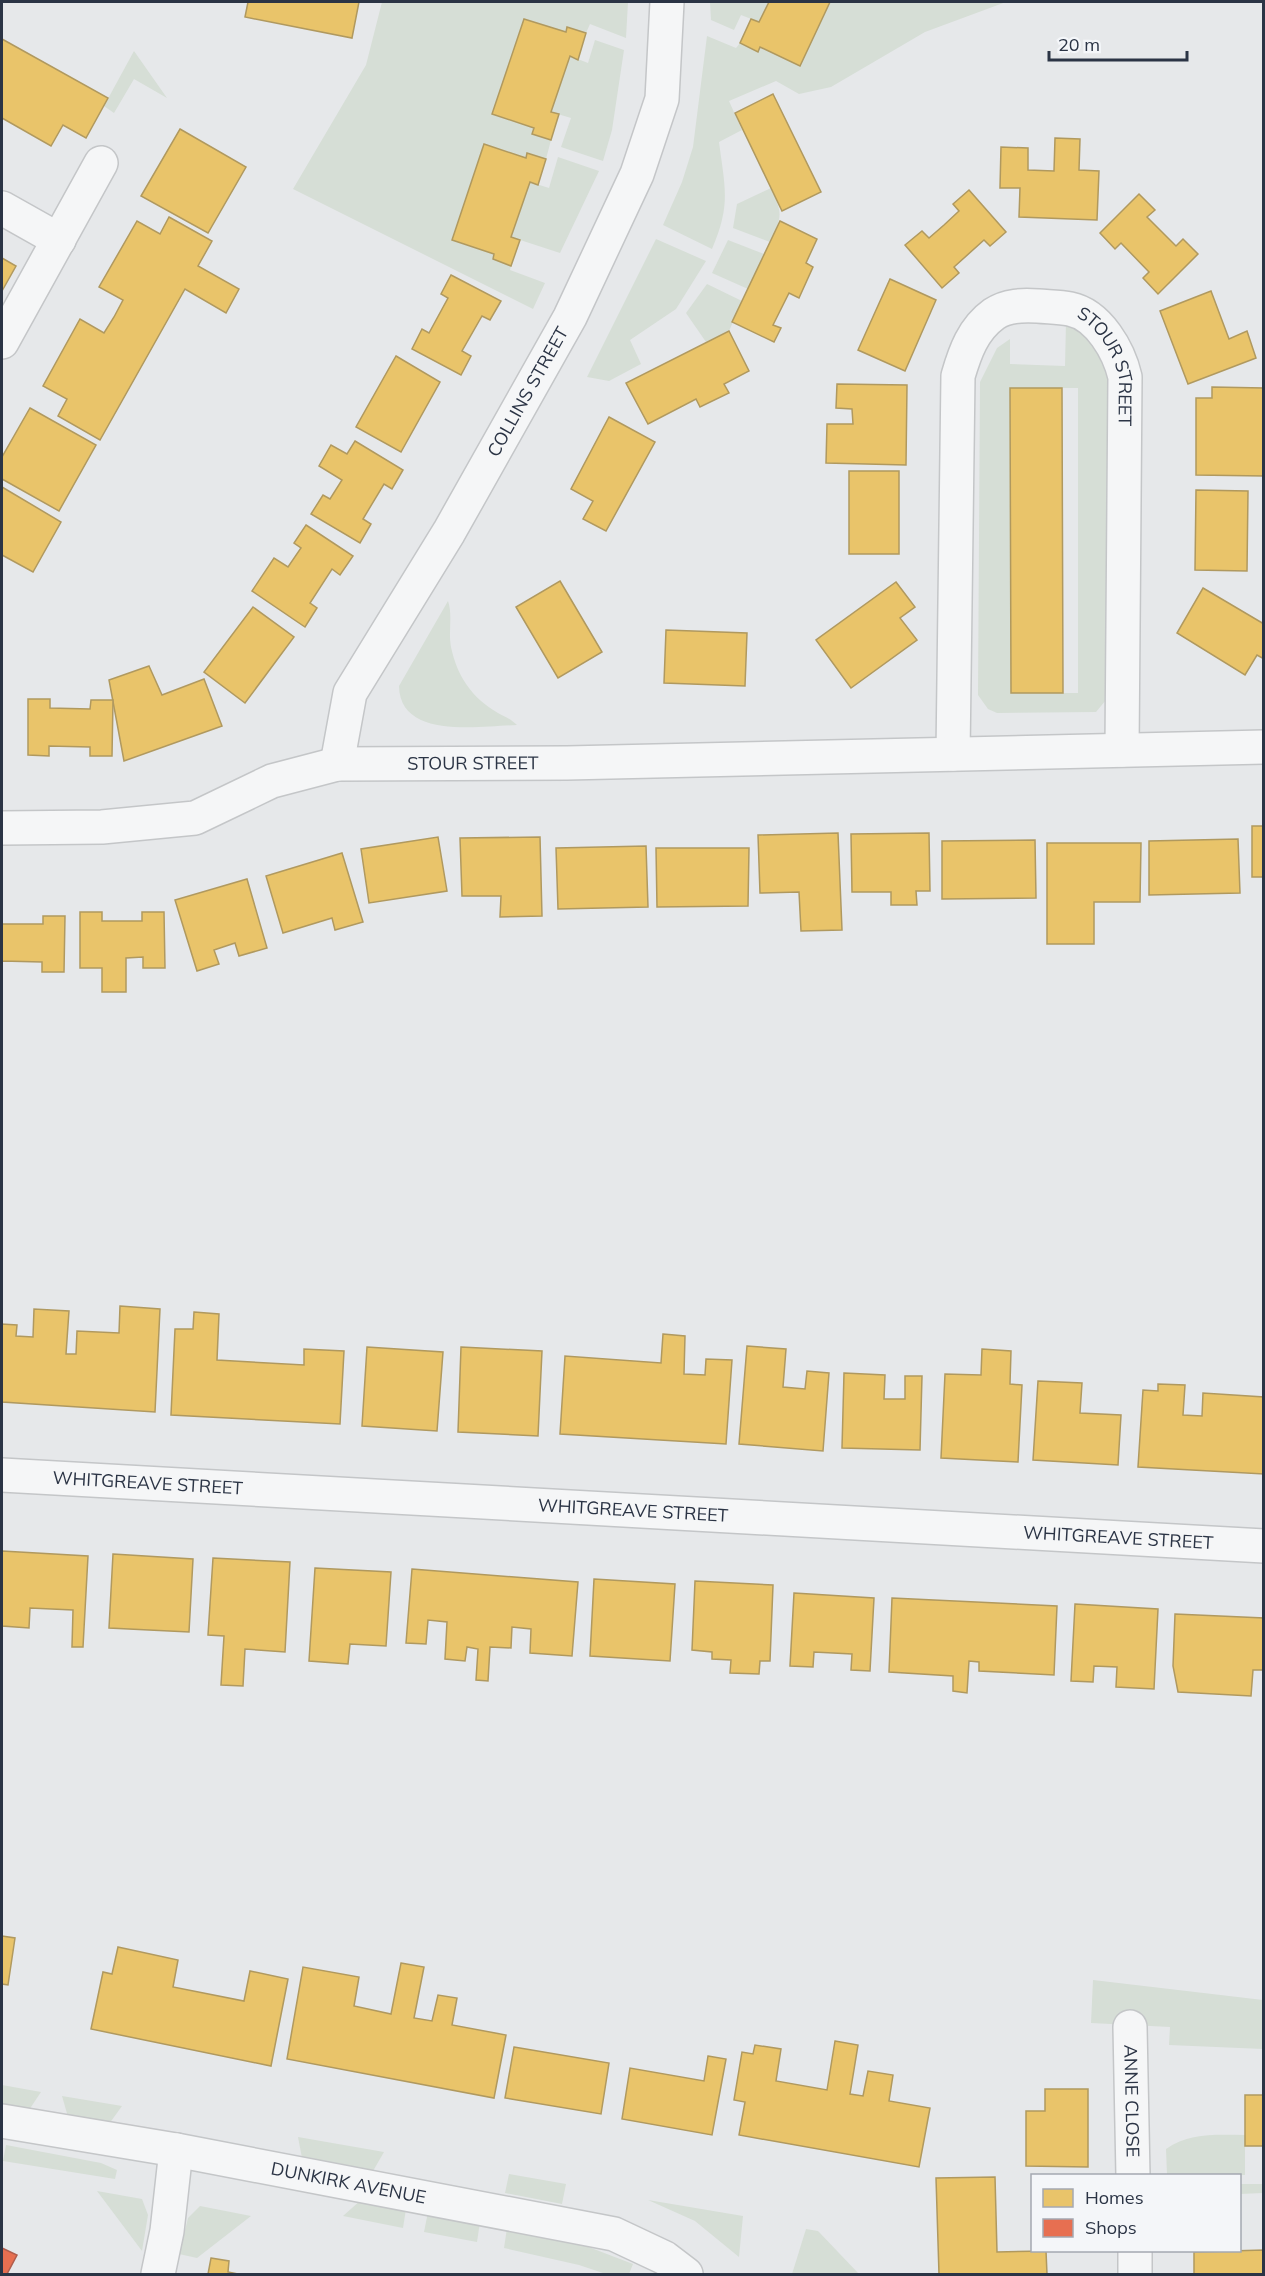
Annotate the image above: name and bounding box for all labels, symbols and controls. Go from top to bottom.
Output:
scale bar [1049,24,1187,62]
text: 20 m [1058,33,1100,56]
street label: STOUR STREET [1074,301,1138,426]
street label: COLLINS STREET [482,322,573,461]
street label: STOUR STREET [407,751,539,775]
street label: WHITGREAVE STREET [52,1466,244,1500]
street label: WHITGREAVE STREET [537,1493,729,1527]
street label: WHITGREAVE STREET [1022,1520,1214,1554]
street label: ANNE CLOSE [1119,2044,1145,2158]
street label: DUNKIRK AVENUE [269,2156,428,2209]
legend [1031,2174,1241,2252]
text: Homes [1085,2186,1144,2209]
text: Shops [1085,2216,1137,2239]

